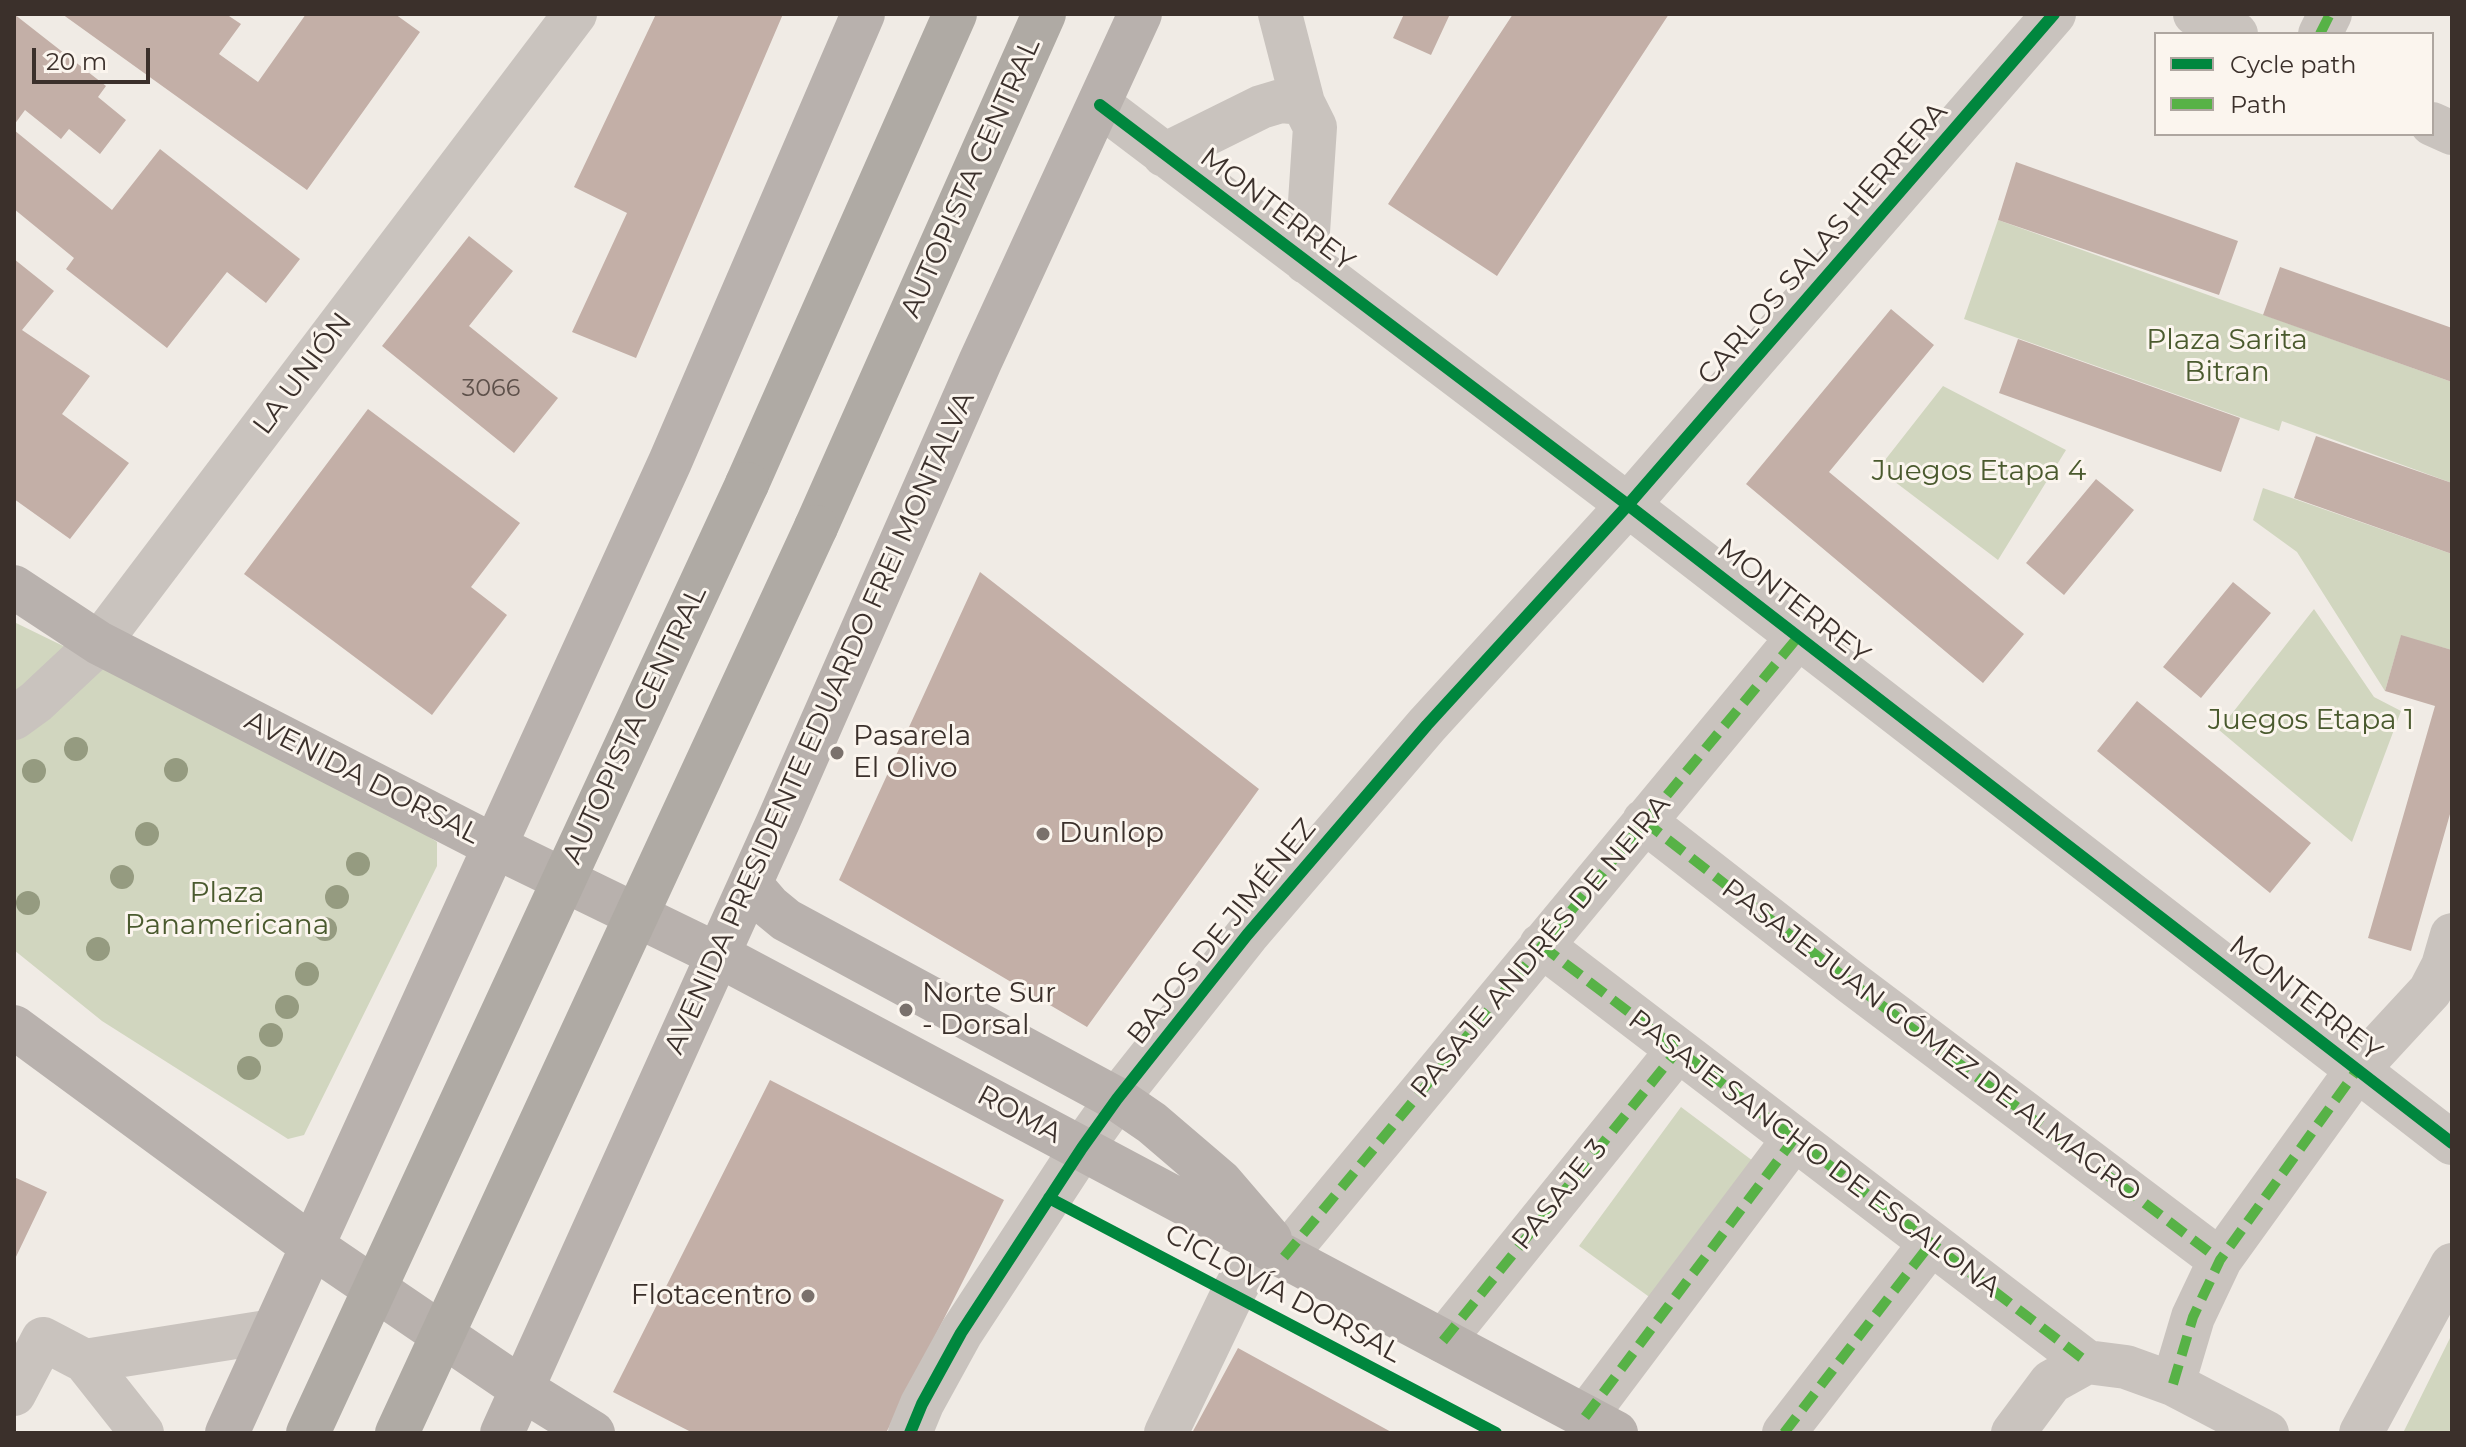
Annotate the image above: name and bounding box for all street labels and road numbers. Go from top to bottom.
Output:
street label: AUTOPISTA CENTRAL [894,33,1048,323]
street label: CARLOS SALAS HERRERA [1691,96,1955,392]
street label: MONTERREY [1193,141,1361,279]
street label: LA UNIÓN [246,307,360,441]
street label: AVENIDA PRESIDENTE EDUARDO FREI MONTALVA [658,386,982,1060]
street label: MONTERREY [1710,532,1876,672]
street label: AUTOPISTA CENTRAL [556,581,714,869]
street label: AVENIDA DORSAL [239,704,485,852]
street label: PASAJE ANDRÉS DE NEIRA [1404,788,1678,1106]
street label: BAJOS DE JIMÉNEZ [1121,812,1323,1052]
street label: PASAJE JUAN GÓMEZ DE ALMAGRO [1715,872,2147,1210]
street label: MONTERREY [2222,929,2388,1069]
street label: PASAJE SANCHO DE ESCALONA [1621,1003,2007,1305]
street label: ROMA [971,1079,1067,1151]
street label: PASAJE 3 [1505,1133,1615,1257]
street label: CICLOVÍA DORSAL [1159,1217,1407,1371]

